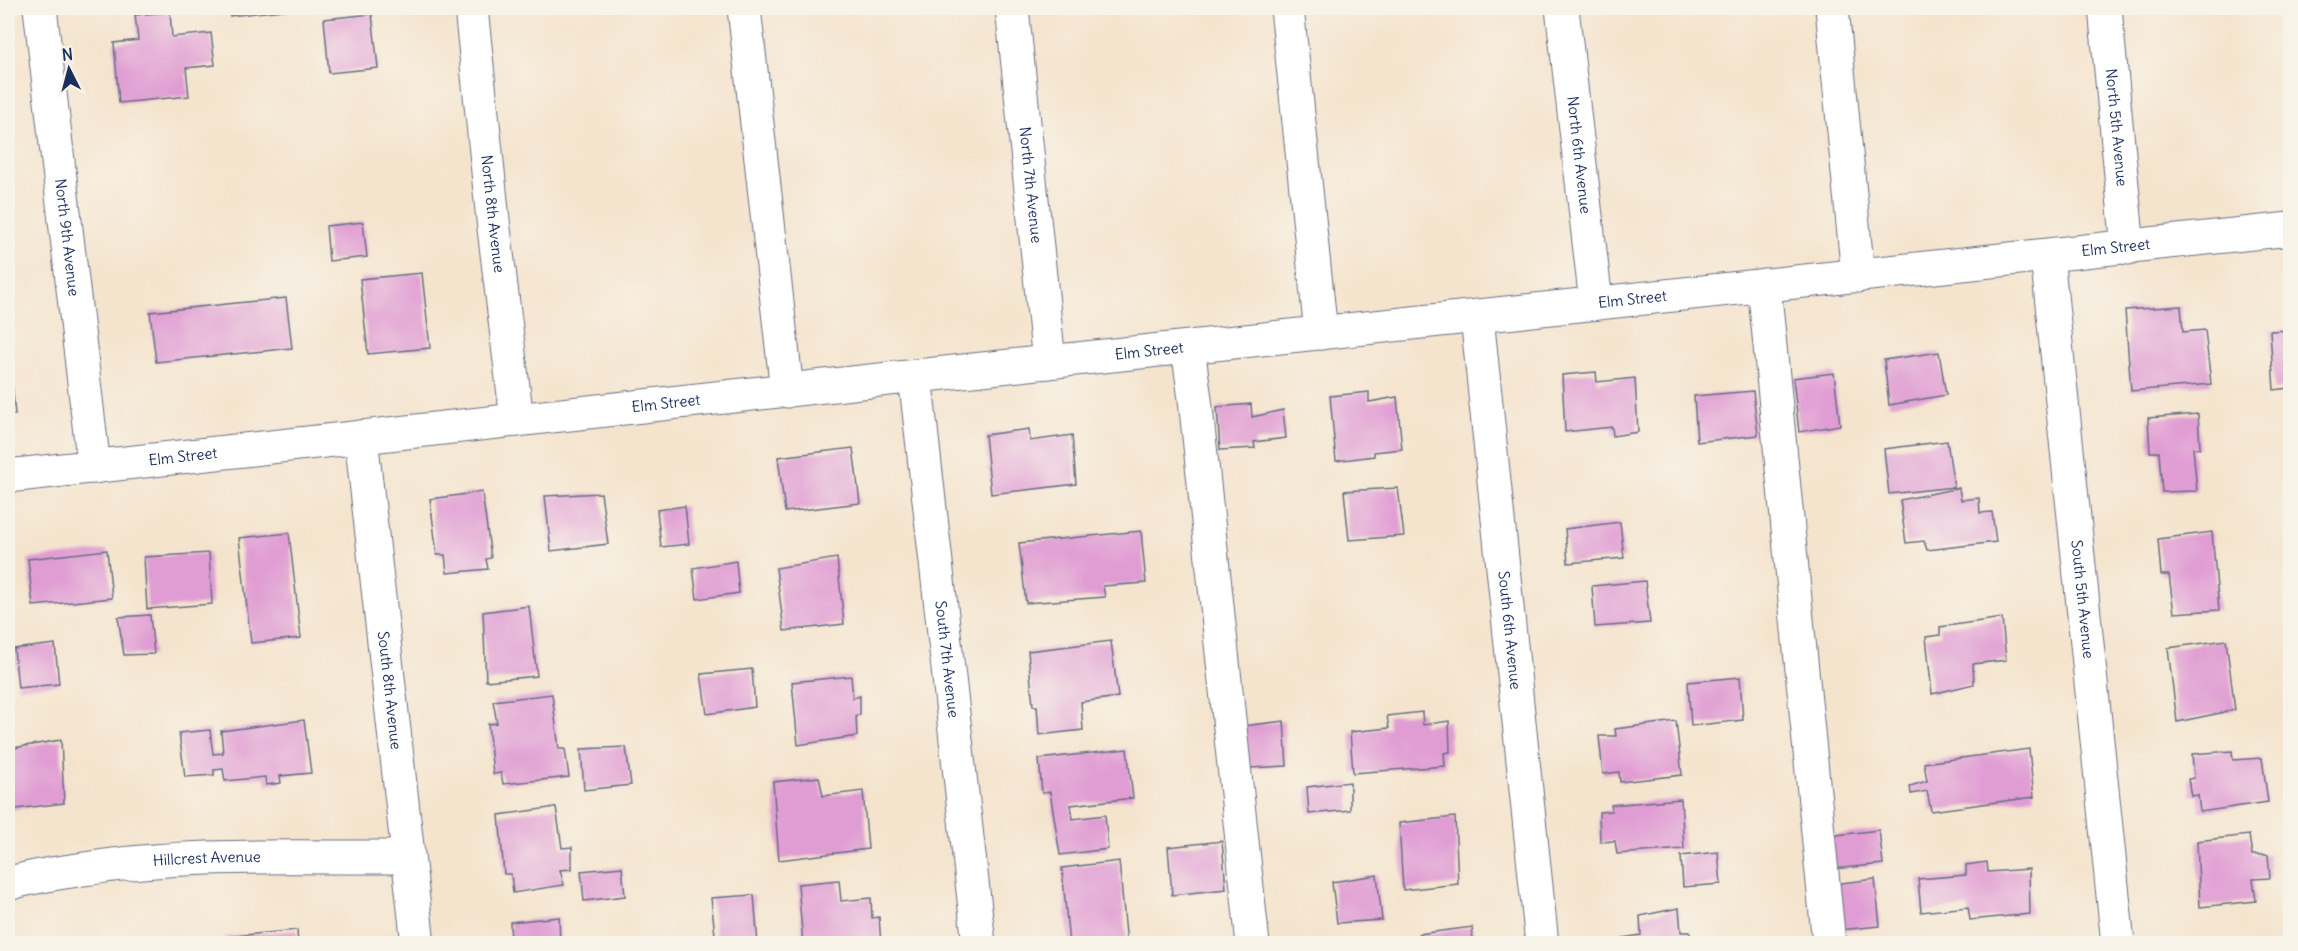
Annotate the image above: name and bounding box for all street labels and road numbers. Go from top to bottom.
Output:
street label: North 5th Avenue [2102,68,2132,187]
street label: North 6th Avenue [1563,95,1596,215]
street label: North 7th Avenue [1015,126,1047,244]
street label: North 8th Avenue [477,154,509,274]
street label: North 9th Avenue [51,177,84,297]
street label: Elm Street [2080,234,2151,260]
street label: Elm Street [1597,286,1668,312]
street label: Elm Street [1114,338,1184,364]
street label: Elm Street [631,390,701,416]
street label: Elm Street [148,443,218,469]
street label: South 5th Avenue [2067,539,2098,659]
street label: South 6th Avenue [1494,570,1526,690]
street label: South 7th Avenue [931,600,963,719]
street label: South 8th Avenue [374,630,406,751]
street label: Hillcrest Avenue [152,847,261,870]

